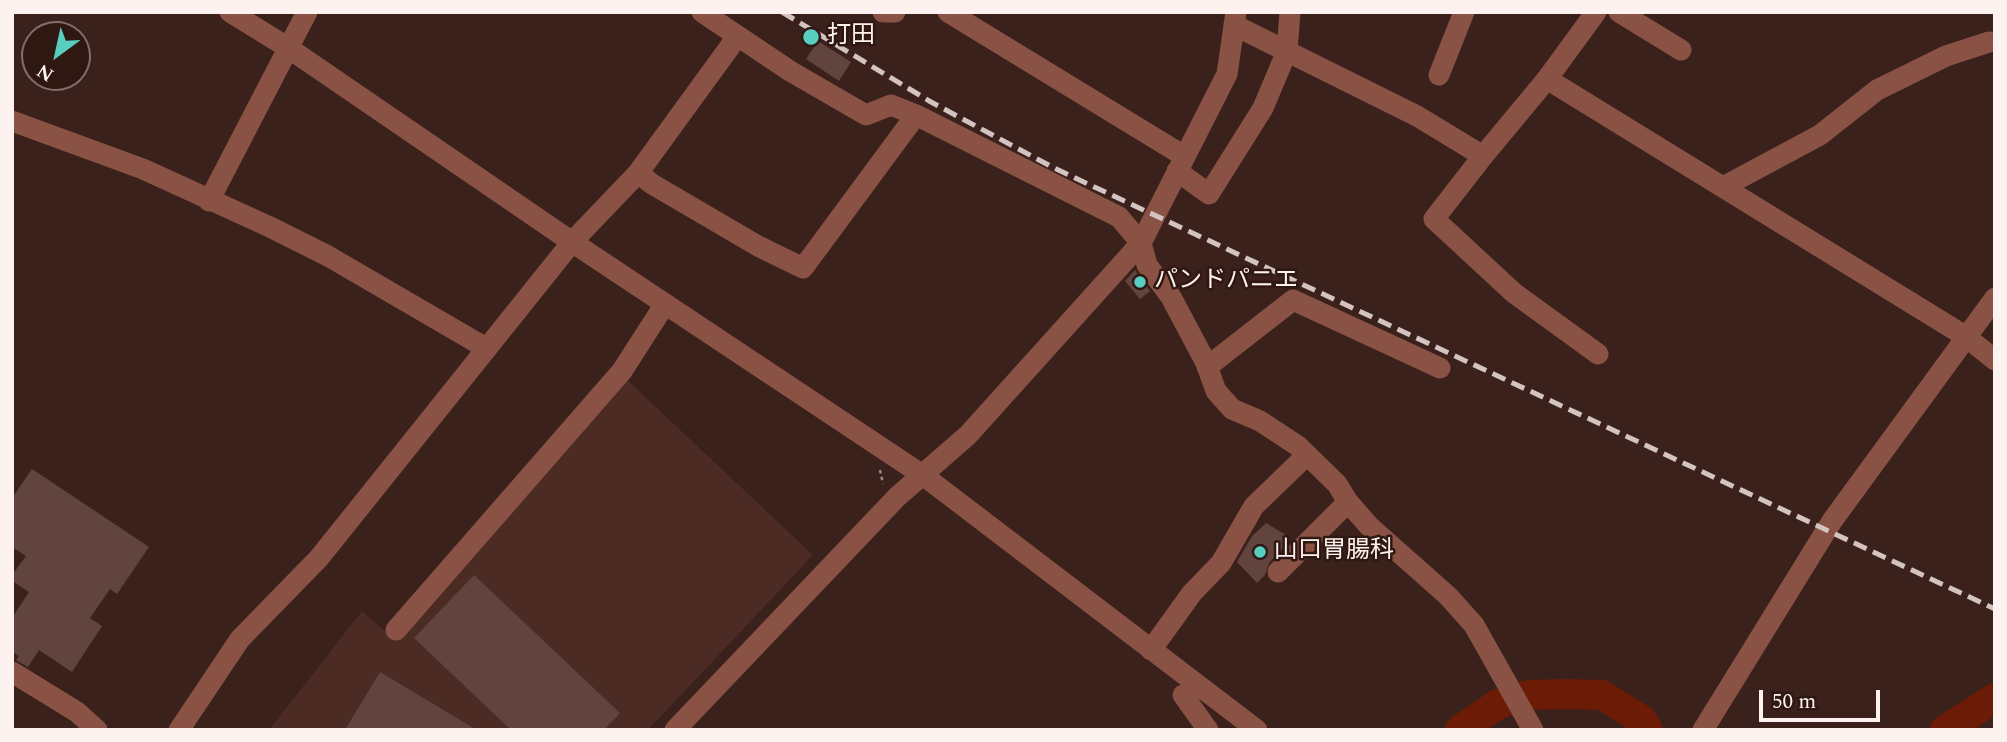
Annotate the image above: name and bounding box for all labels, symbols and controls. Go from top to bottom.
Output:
north arrow [21,21,91,91]
place label: 打田 [827,23,875,51]
marker: 打田 [801,27,821,47]
text: N [31,56,60,89]
place label: パンドパニエ [1154,268,1298,296]
marker: パンドパニエ [1132,274,1148,290]
place label: 山口胃腸科 [1274,538,1394,566]
marker: 山口胃腸科 [1252,544,1268,560]
scale bar [1762,676,1883,720]
text: 50 m [1772,686,1816,718]

